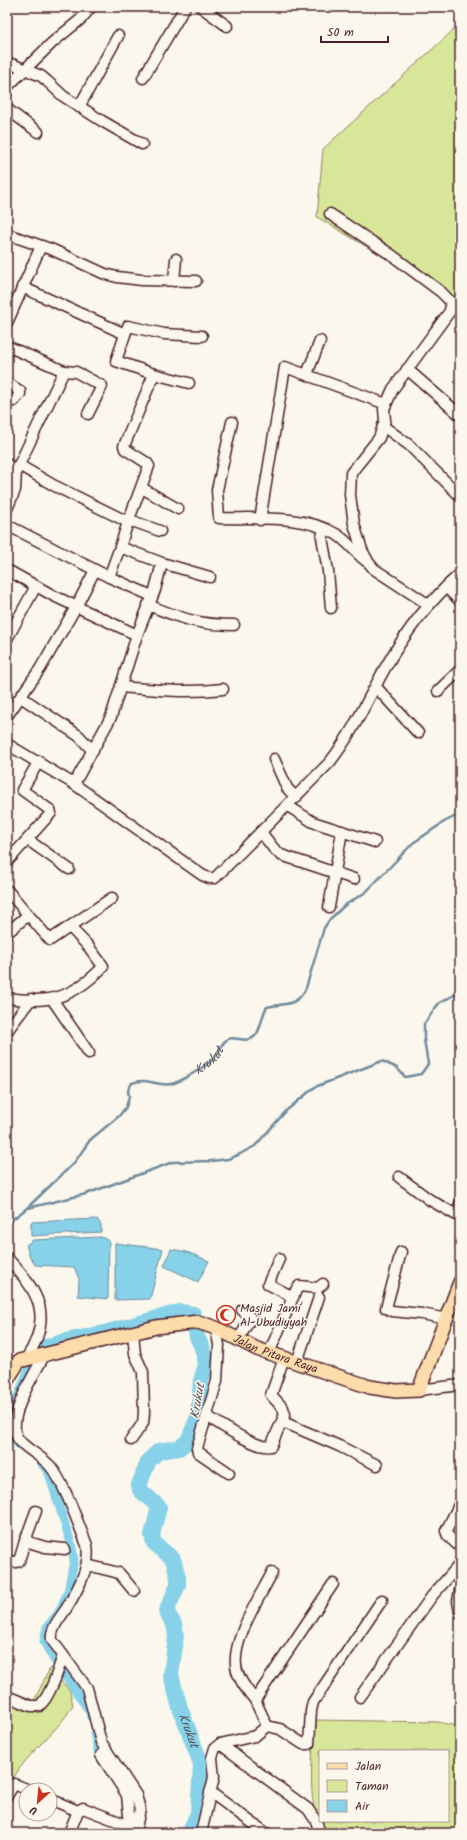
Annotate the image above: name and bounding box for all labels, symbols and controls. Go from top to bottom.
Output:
scale bar [321,18,388,44]
text: 50 m [327,23,354,42]
water label: Krukut [190,1041,231,1081]
place label: Masjid Jami' Al-Ubudiyyah [240,1299,307,1332]
mosque icon: Masjid Jami' Al-Ubudiyyah [215,1304,237,1326]
street label: Jalan Pitara Raya [230,1329,321,1378]
water label: Krukut [185,1380,212,1420]
water label: Krukut [172,1710,205,1753]
legend [319,1750,449,1822]
text: Jalan [355,1757,381,1776]
text: Taman [355,1777,389,1796]
north arrow [18,1782,58,1822]
text: Air [355,1797,370,1816]
text: U [27,1800,41,1820]

